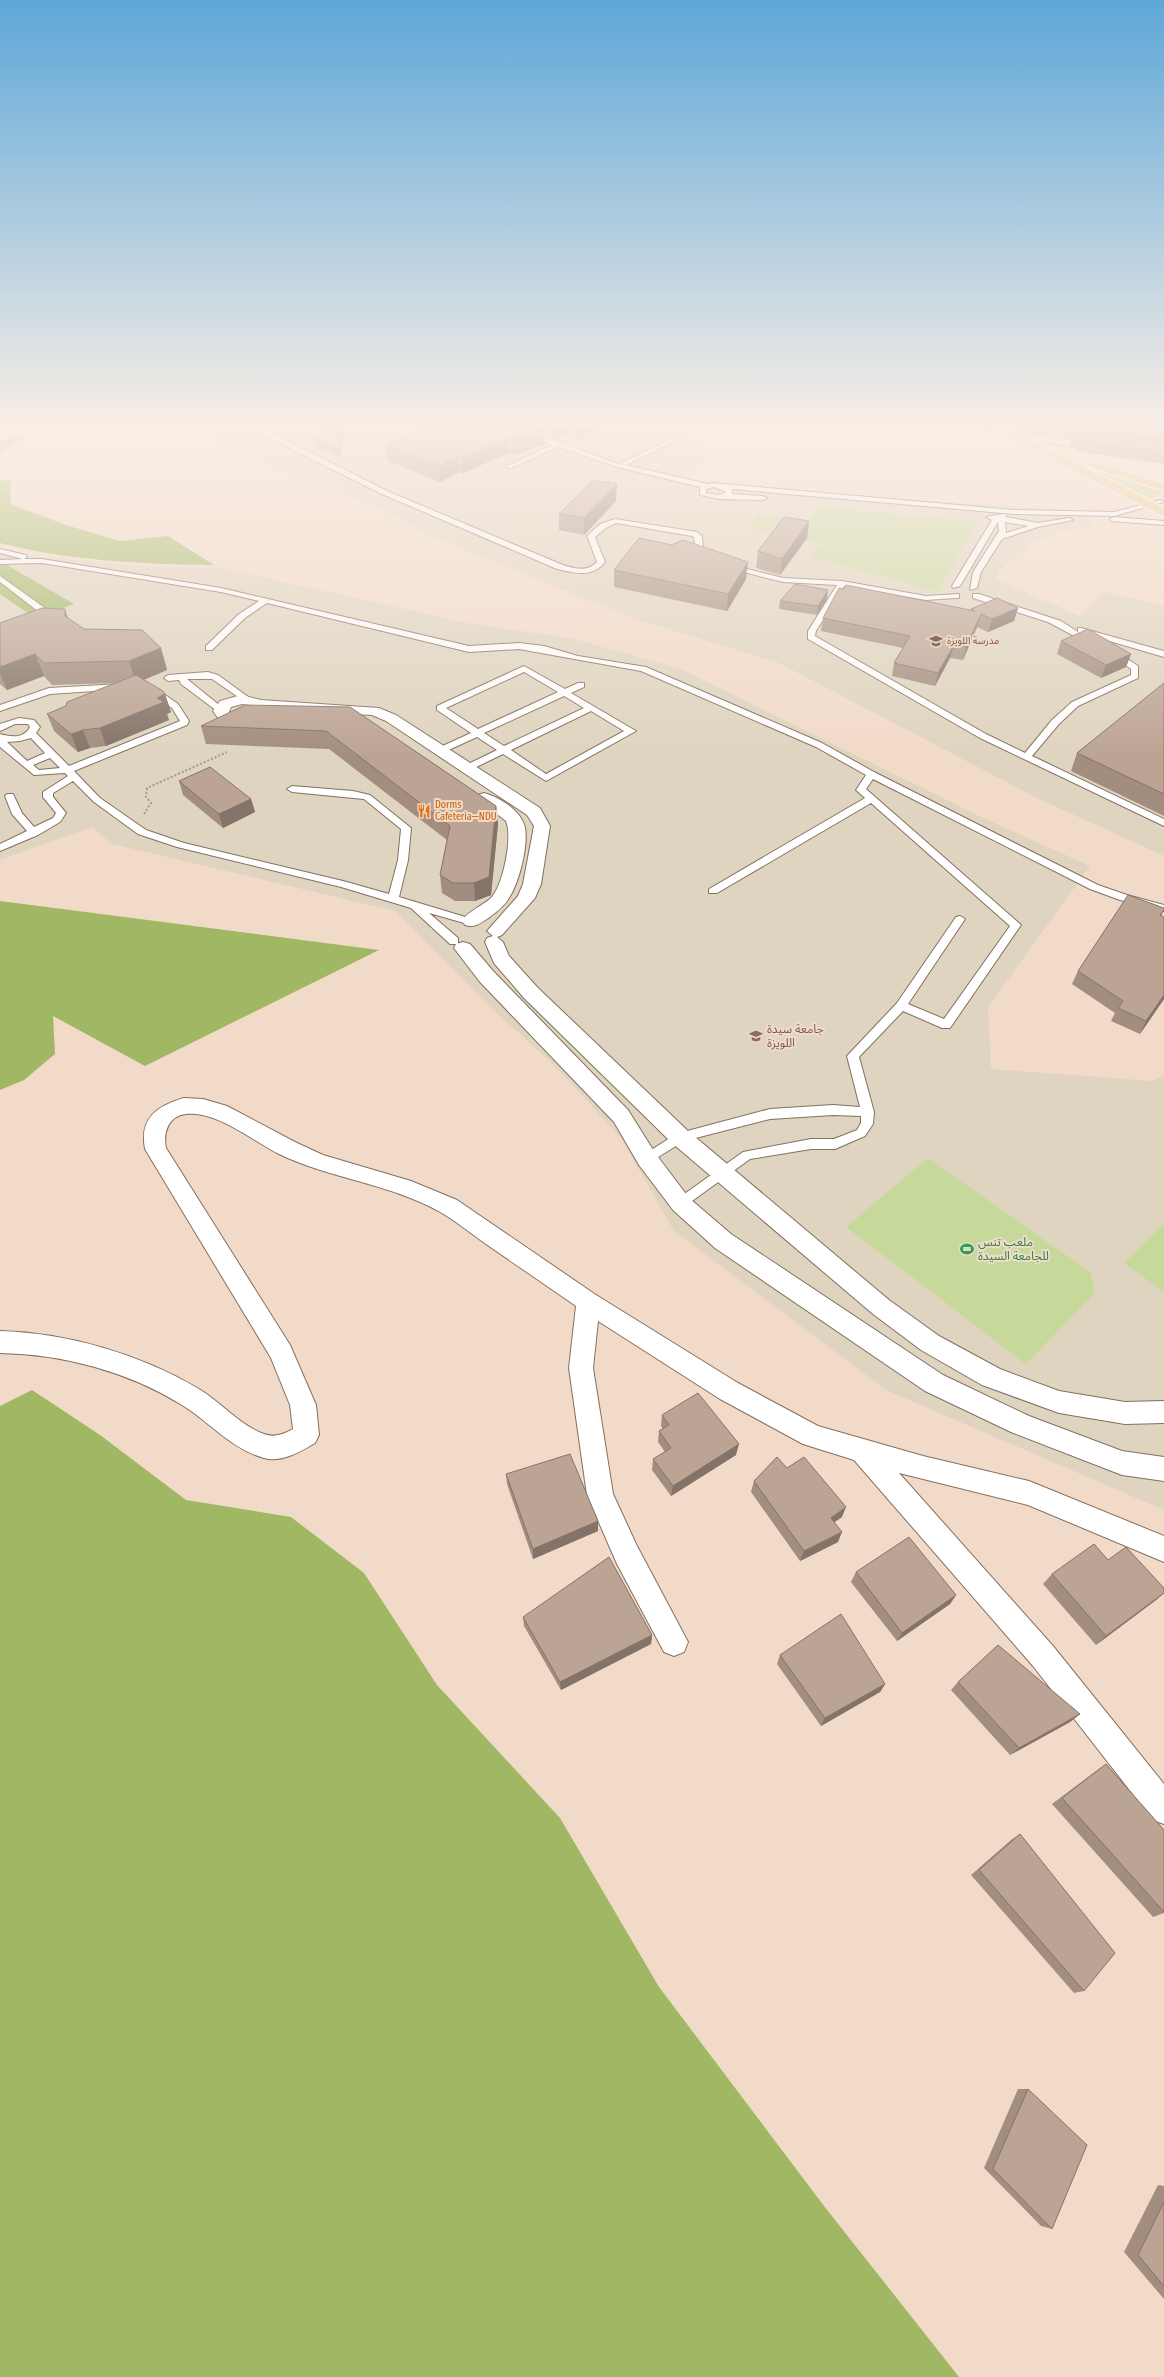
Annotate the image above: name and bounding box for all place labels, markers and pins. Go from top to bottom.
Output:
school or university icon: مدرسة اللويزة [928,633,944,649]
place label: مدرسة اللويزة [947,635,999,647]
place label: Dorms Cafeteria—NDU [435,799,497,823]
restaurant icon: Dorms Cafeteria—NDU [416,803,432,819]
place label: جامعة سيدة اللويزة [767,1022,824,1050]
school or university icon: جامعة سيدة اللويزة [748,1028,764,1044]
place label: ملعب تنس للجامعة السيدة [978,1235,1049,1263]
sports icon: ملعب تنس للجامعة السيدة [959,1241,975,1257]

